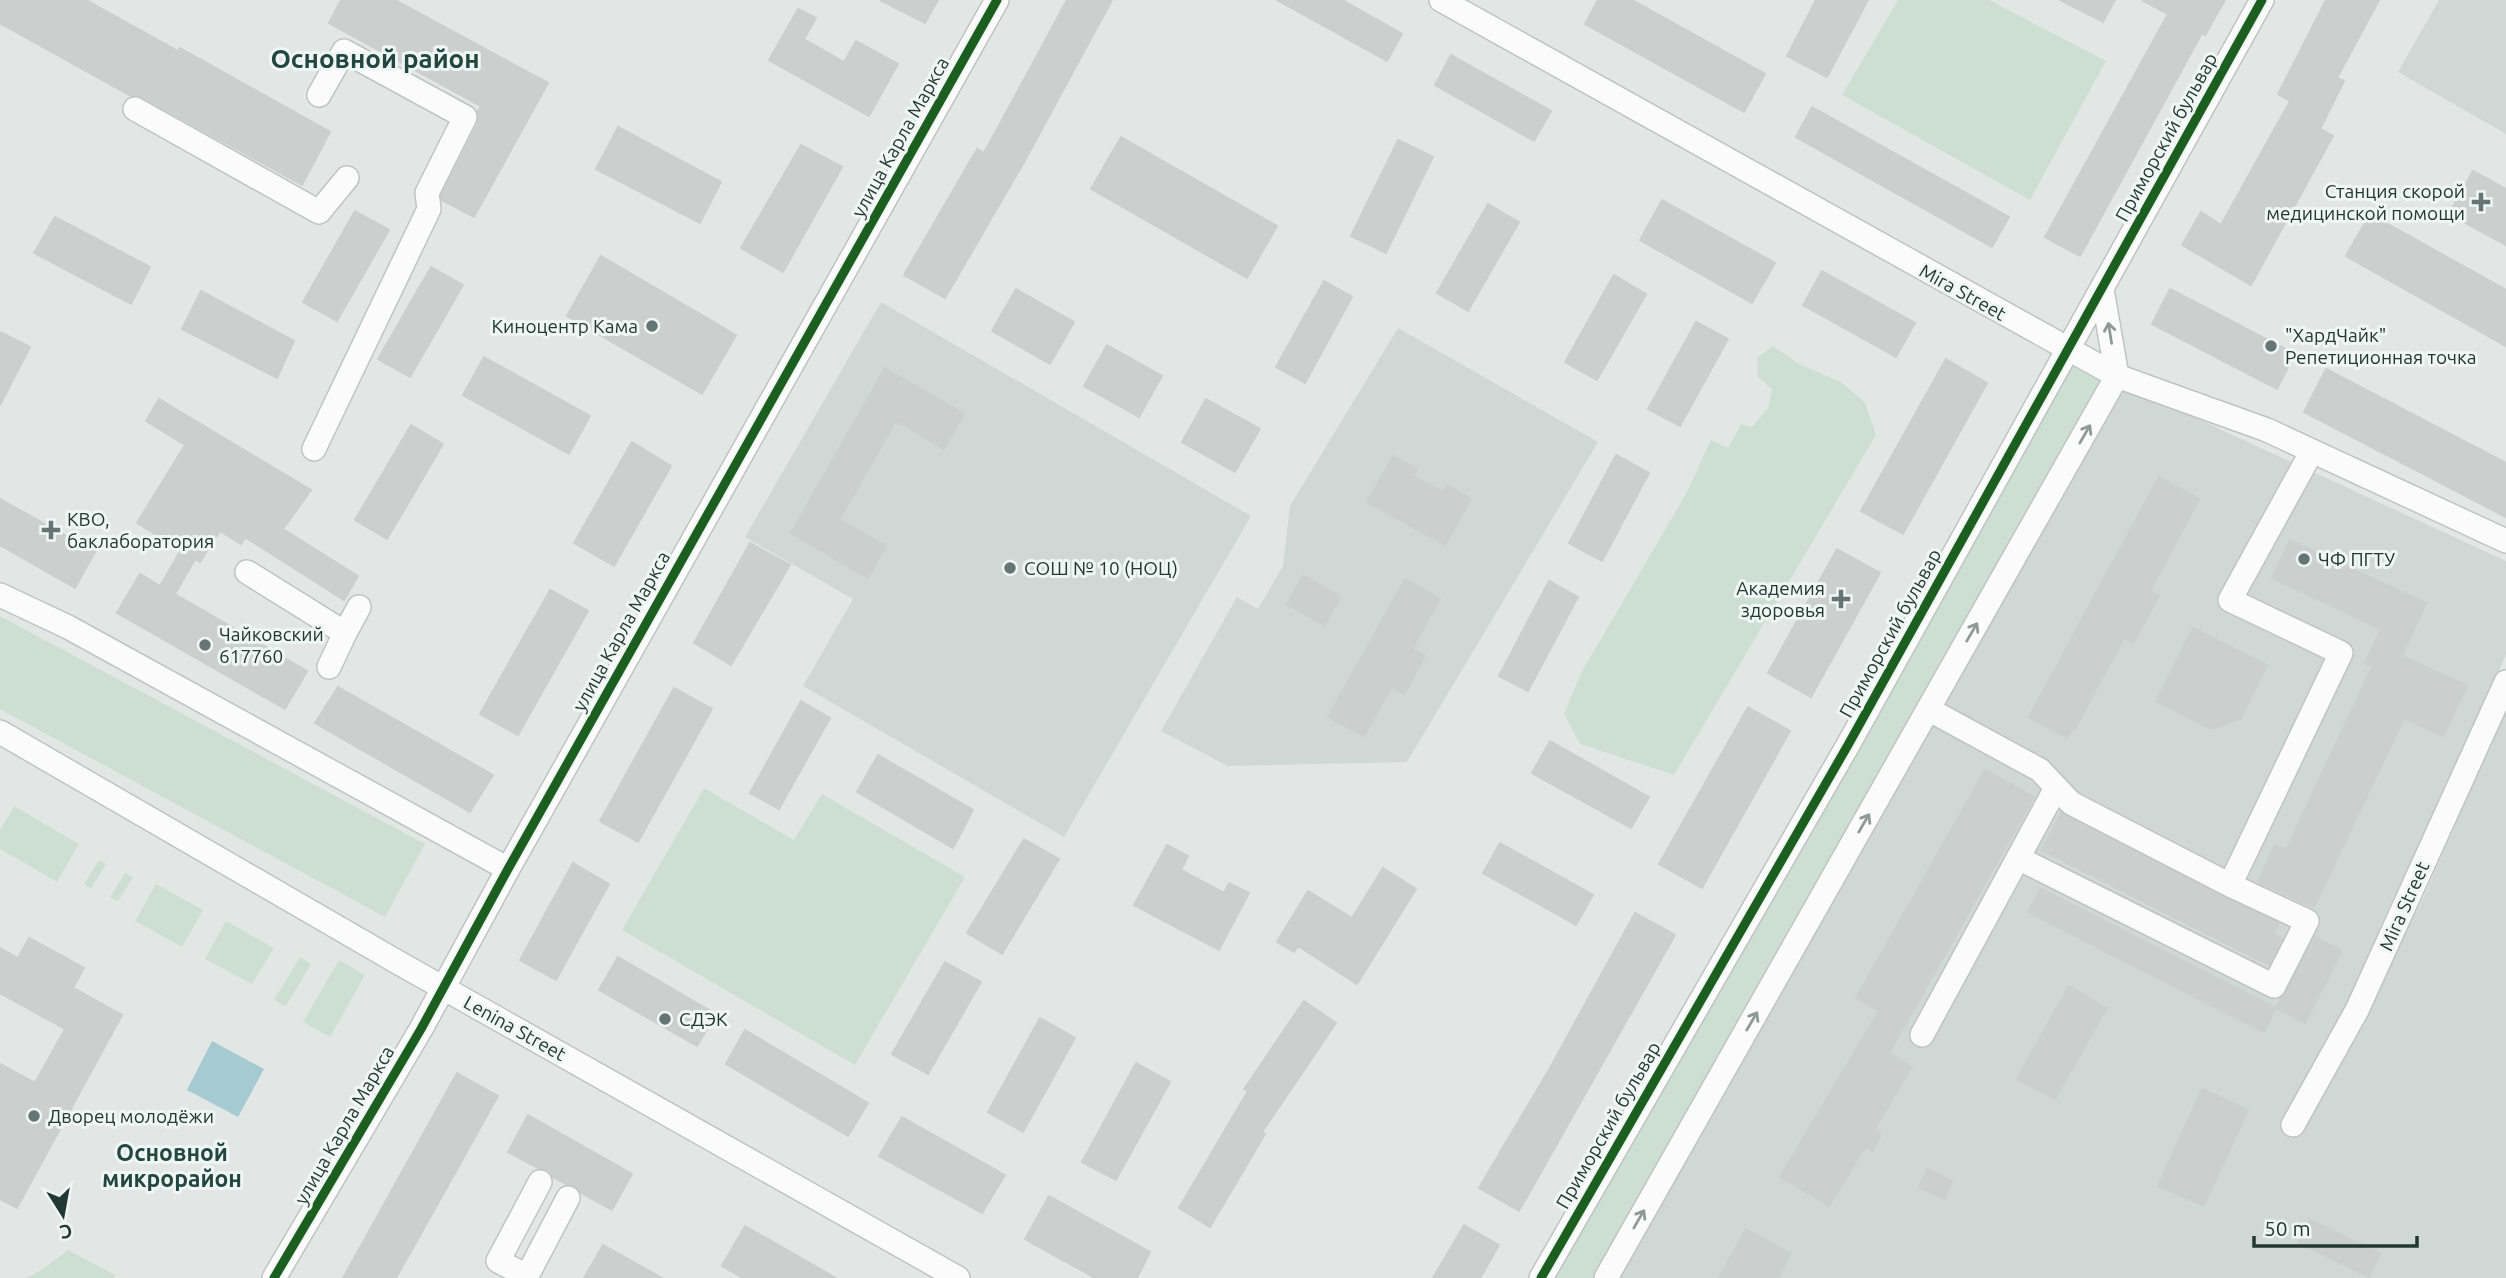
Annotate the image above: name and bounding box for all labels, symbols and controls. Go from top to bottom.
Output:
district label: Основной район [270,44,480,73]
street label: Приморский бульвар [2111,49,2221,225]
street label: улица Карла Маркса [847,53,953,221]
place label: Станция скорой медицинской помощи [2266,180,2465,224]
marker: Станция скорой медицинской помощи [2471,192,2491,212]
street label: Mira Street [1916,259,2011,325]
place label: Киноцентр Кама [492,315,638,337]
marker: Киноцентр Кама [644,318,660,334]
one-way arrow [2103,322,2116,345]
place label: "ХардЧайк" Репетиционная точка [2285,324,2477,368]
marker: "ХардЧайк" Репетиционная точка [2263,338,2279,354]
one-way arrow [2079,424,2092,445]
place label: КВО, баклаборатория [67,508,214,552]
marker: КВО, баклаборатория [41,520,61,540]
street label: Приморский бульвар [1835,545,1945,721]
street label: улица Карла Маркса [568,547,674,715]
place label: ЧФ ПГТУ [2318,548,2395,570]
marker: ЧФ ПГТУ [2296,551,2312,567]
place label: СОШ № 10 (НОЦ) [1024,557,1178,579]
marker: СОШ № 10 (НОЦ) [1002,560,1018,576]
place label: Академия здоровья [1736,577,1825,621]
marker: Академия здоровья [1831,589,1851,609]
one-way arrow [1965,622,1979,642]
place label: Чайковский 617760 [219,623,324,667]
marker: Чайковский 617760 [197,637,213,653]
one-way arrow [1858,813,1871,834]
street label: Mira Street [2375,857,2434,954]
street label: Lenina Street [460,991,570,1065]
place label: СДЭК [679,1008,728,1030]
marker: СДЭК [657,1011,673,1027]
one-way arrow [1746,1011,1759,1032]
street label: Приморский бульвар [1551,1038,1665,1212]
street label: улица Карла Маркса [290,1042,398,1208]
place label: Дворец молодёжи [48,1105,214,1127]
marker: Дворец молодёжи [26,1108,42,1124]
district label: Основной микрорайон [102,1140,242,1191]
north arrow [28,1180,98,1250]
scale bar [2254,1204,2417,1248]
one-way arrow [1632,1209,1646,1229]
text: 50 m [2264,1216,2311,1240]
text: С [58,1220,74,1244]

